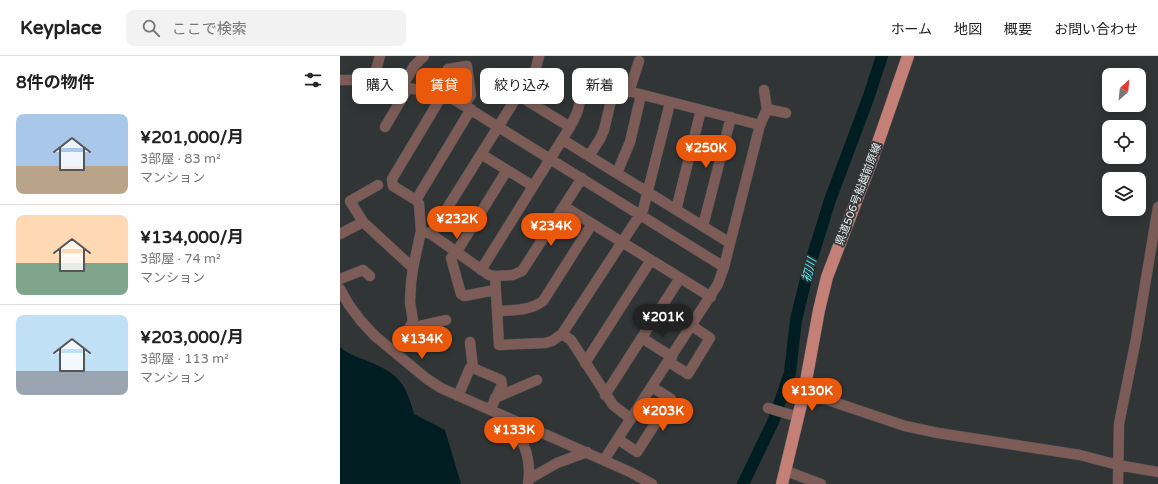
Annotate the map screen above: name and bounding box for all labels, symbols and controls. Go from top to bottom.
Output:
search box [126,10,406,46]
text: Keyplace [20,17,102,39]
icon: search [140,17,162,39]
text: ここで検索 [172,20,247,38]
text: ホーム [890,21,932,38]
text: 地図 [954,21,982,38]
text: 概要 [1004,21,1032,38]
text: お問い合わせ [1054,21,1138,38]
chip: 購入 [352,68,408,104]
chip: 賃貸 [416,68,472,104]
chip: 絞り込み [480,68,564,104]
chip: 新着 [572,68,628,104]
north arrow [1102,68,1146,112]
map controls [1102,68,1146,216]
icon: filters [302,69,324,91]
text: 8件の物件 [16,72,95,93]
button: locate [1102,120,1146,164]
text: ¥201,000/月 [140,127,244,148]
icon: home [48,130,96,178]
pin: ¥250K [678,135,734,169]
text: ¥250K [685,140,727,156]
street label: 県道506号船越前原線 [833,141,884,247]
text: 3部屋 · 83 m² [140,151,221,167]
text: マンション [140,170,205,186]
button: layers [1102,172,1146,216]
pin: ¥232K [429,206,485,240]
text: ¥232K [436,211,478,227]
pin: ¥234K [523,213,579,247]
text: ¥234K [530,218,572,234]
text: ¥134,000/月 [140,227,244,248]
icon: home [48,231,96,279]
text: 3部屋 · 74 m² [140,251,221,267]
water label: 初川 [799,255,820,283]
text: マンション [140,270,205,286]
pin: ¥201K [635,304,691,338]
text: ¥201K [642,309,684,325]
pin: ¥134K [394,326,450,360]
text: ¥203,000/月 [140,327,244,348]
icon: home [48,331,96,379]
text: ¥134K [401,331,443,347]
text: 3部屋 · 113 m² [140,351,229,367]
text: マンション [140,370,205,386]
pin: ¥130K [784,378,840,412]
text: ¥130K [791,383,833,399]
pin: ¥203K [635,398,691,432]
text: ¥203K [642,403,684,419]
pin: ¥133K [486,417,542,451]
text: ¥133K [493,422,535,438]

